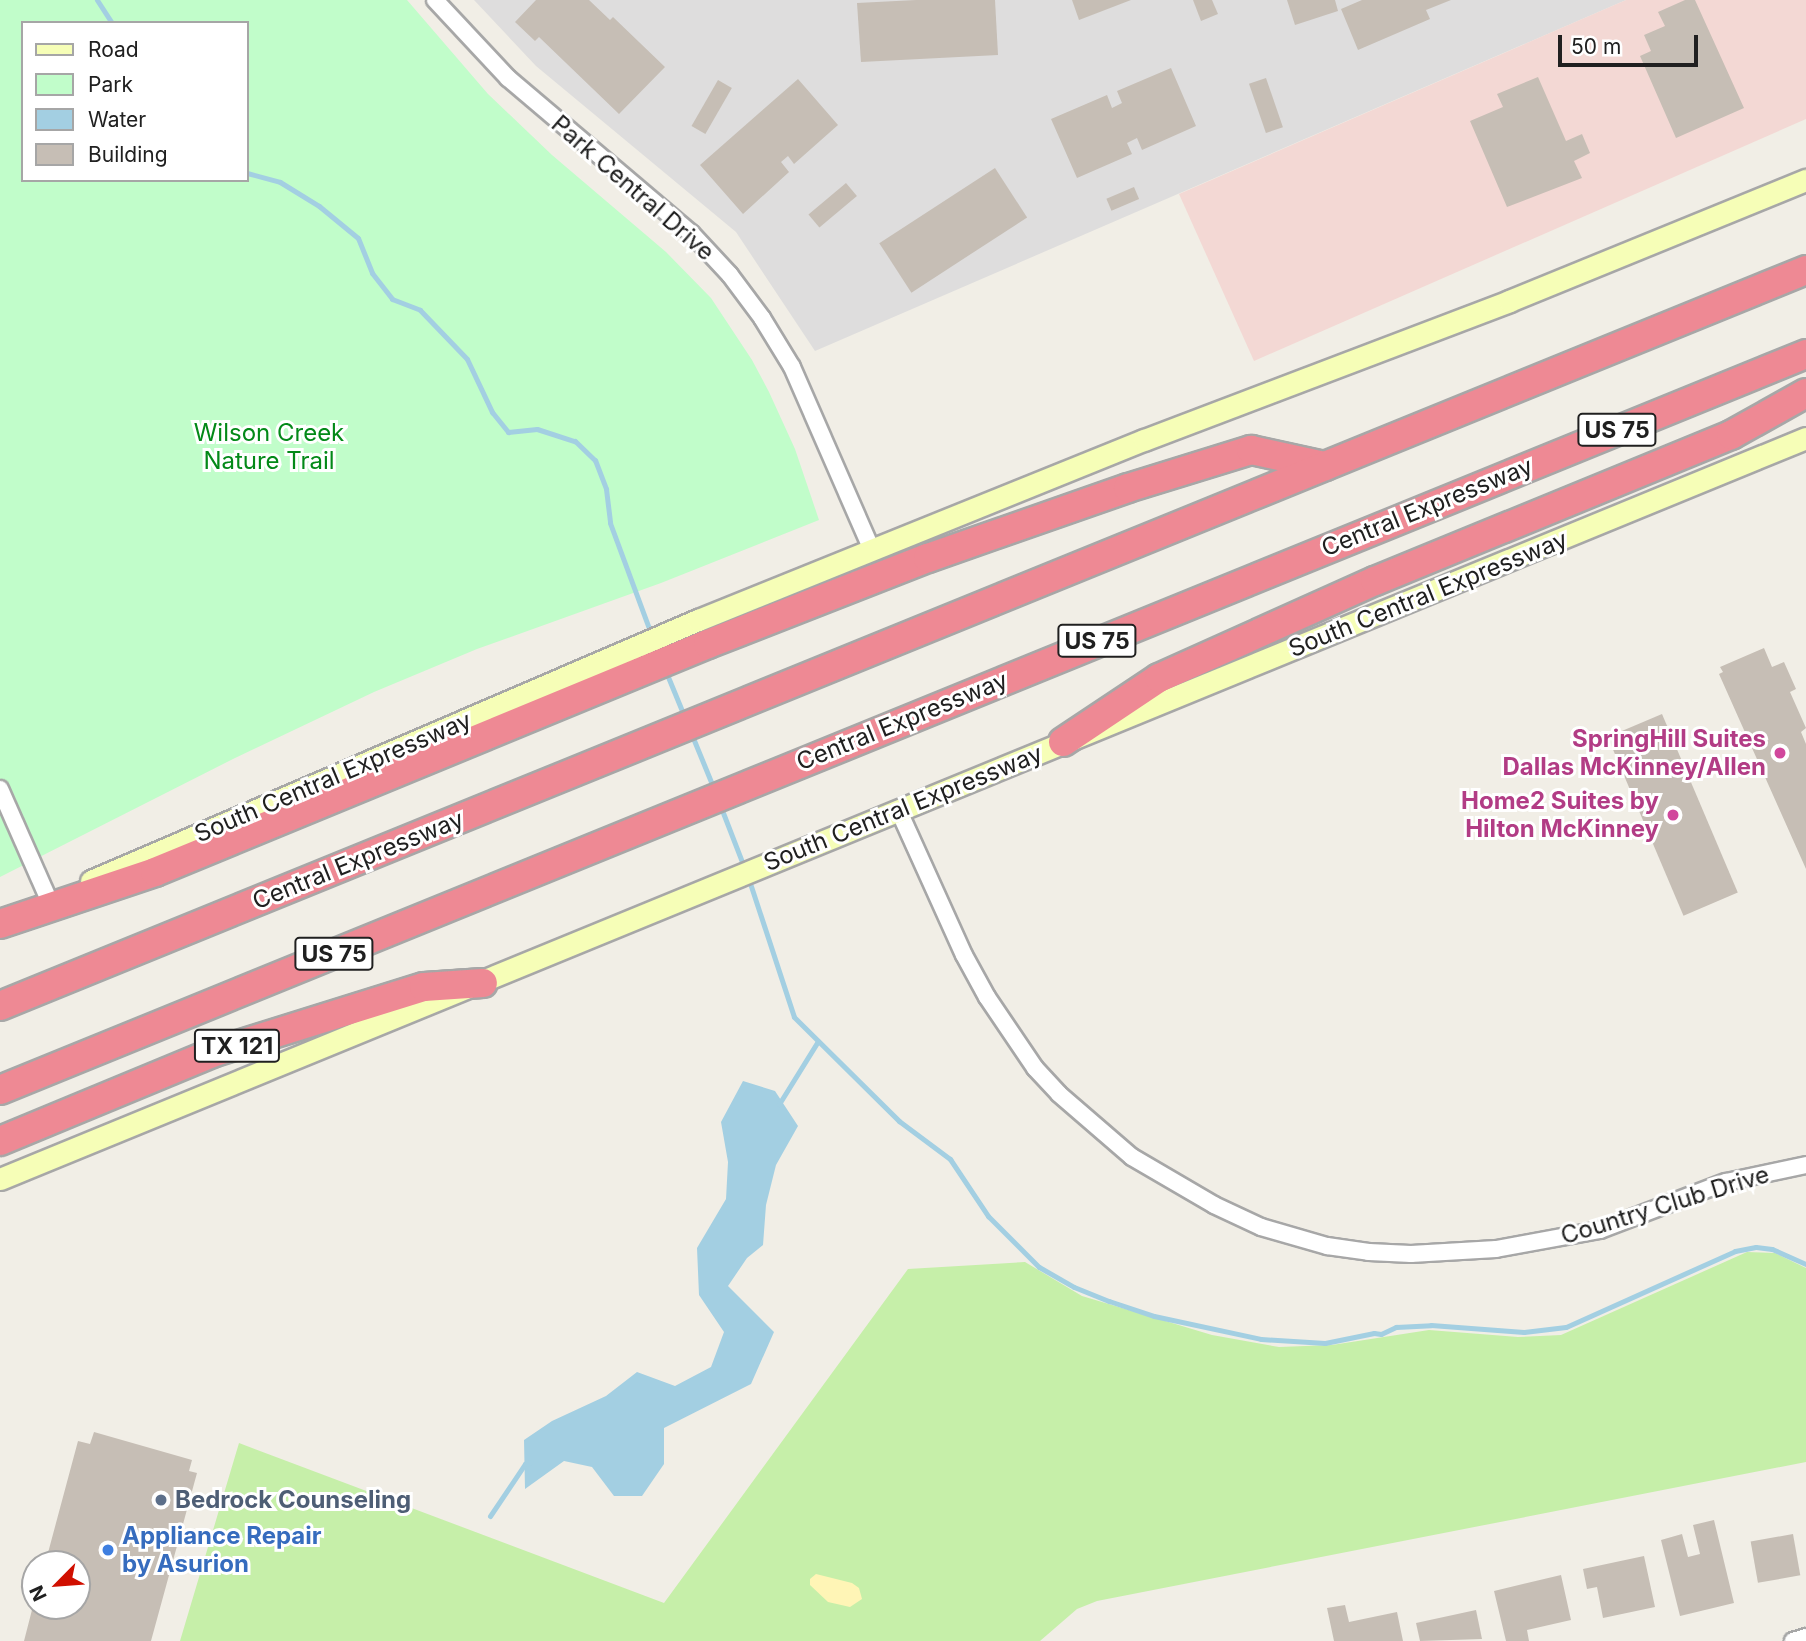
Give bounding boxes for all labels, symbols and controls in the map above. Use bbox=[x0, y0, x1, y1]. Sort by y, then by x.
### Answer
legend bbox=[21, 21, 248, 182]
scale bar bbox=[1561, 21, 1701, 65]
text: 50 m bbox=[1571, 34, 1621, 59]
text: Road bbox=[88, 37, 139, 62]
text: Park bbox=[88, 72, 133, 97]
text: Water bbox=[88, 107, 146, 132]
street label: Park Central Drive bbox=[546, 109, 720, 267]
text: Building bbox=[88, 142, 168, 167]
road number: US 75 bbox=[1577, 410, 1657, 450]
park label: Wilson Creek Nature Trail bbox=[194, 419, 344, 475]
street label: Central Expressway bbox=[1317, 451, 1537, 563]
street label: South Central Expressway bbox=[1285, 525, 1571, 663]
road number: US 75 bbox=[1057, 622, 1137, 660]
street label: Central Expressway bbox=[792, 665, 1012, 777]
street label: South Central Expressway bbox=[190, 706, 476, 848]
place label: SpringHill Suites Dallas McKinney/Allen bbox=[1503, 725, 1766, 781]
street label: South Central Expressway bbox=[760, 739, 1046, 877]
marker: SpringHill Suites Dallas McKinney/Allen bbox=[1772, 745, 1788, 761]
place label: Home2 Suites by Hilton McKinney bbox=[1461, 787, 1659, 843]
street label: Central Expressway bbox=[248, 804, 468, 916]
marker: Home2 Suites by Hilton McKinney bbox=[1665, 807, 1681, 823]
road number: US 75 bbox=[294, 934, 374, 973]
road number: TX 121 bbox=[193, 1026, 281, 1065]
street label: Country Club Drive bbox=[1557, 1160, 1773, 1250]
place label: Bedrock Counseling bbox=[175, 1486, 411, 1514]
marker: Bedrock Counseling bbox=[153, 1492, 169, 1508]
place label: Appliance Repair by Asurion bbox=[122, 1522, 322, 1578]
marker: Appliance Repair by Asurion bbox=[100, 1542, 116, 1558]
north arrow bbox=[21, 1550, 91, 1620]
text: N bbox=[25, 1582, 52, 1605]

